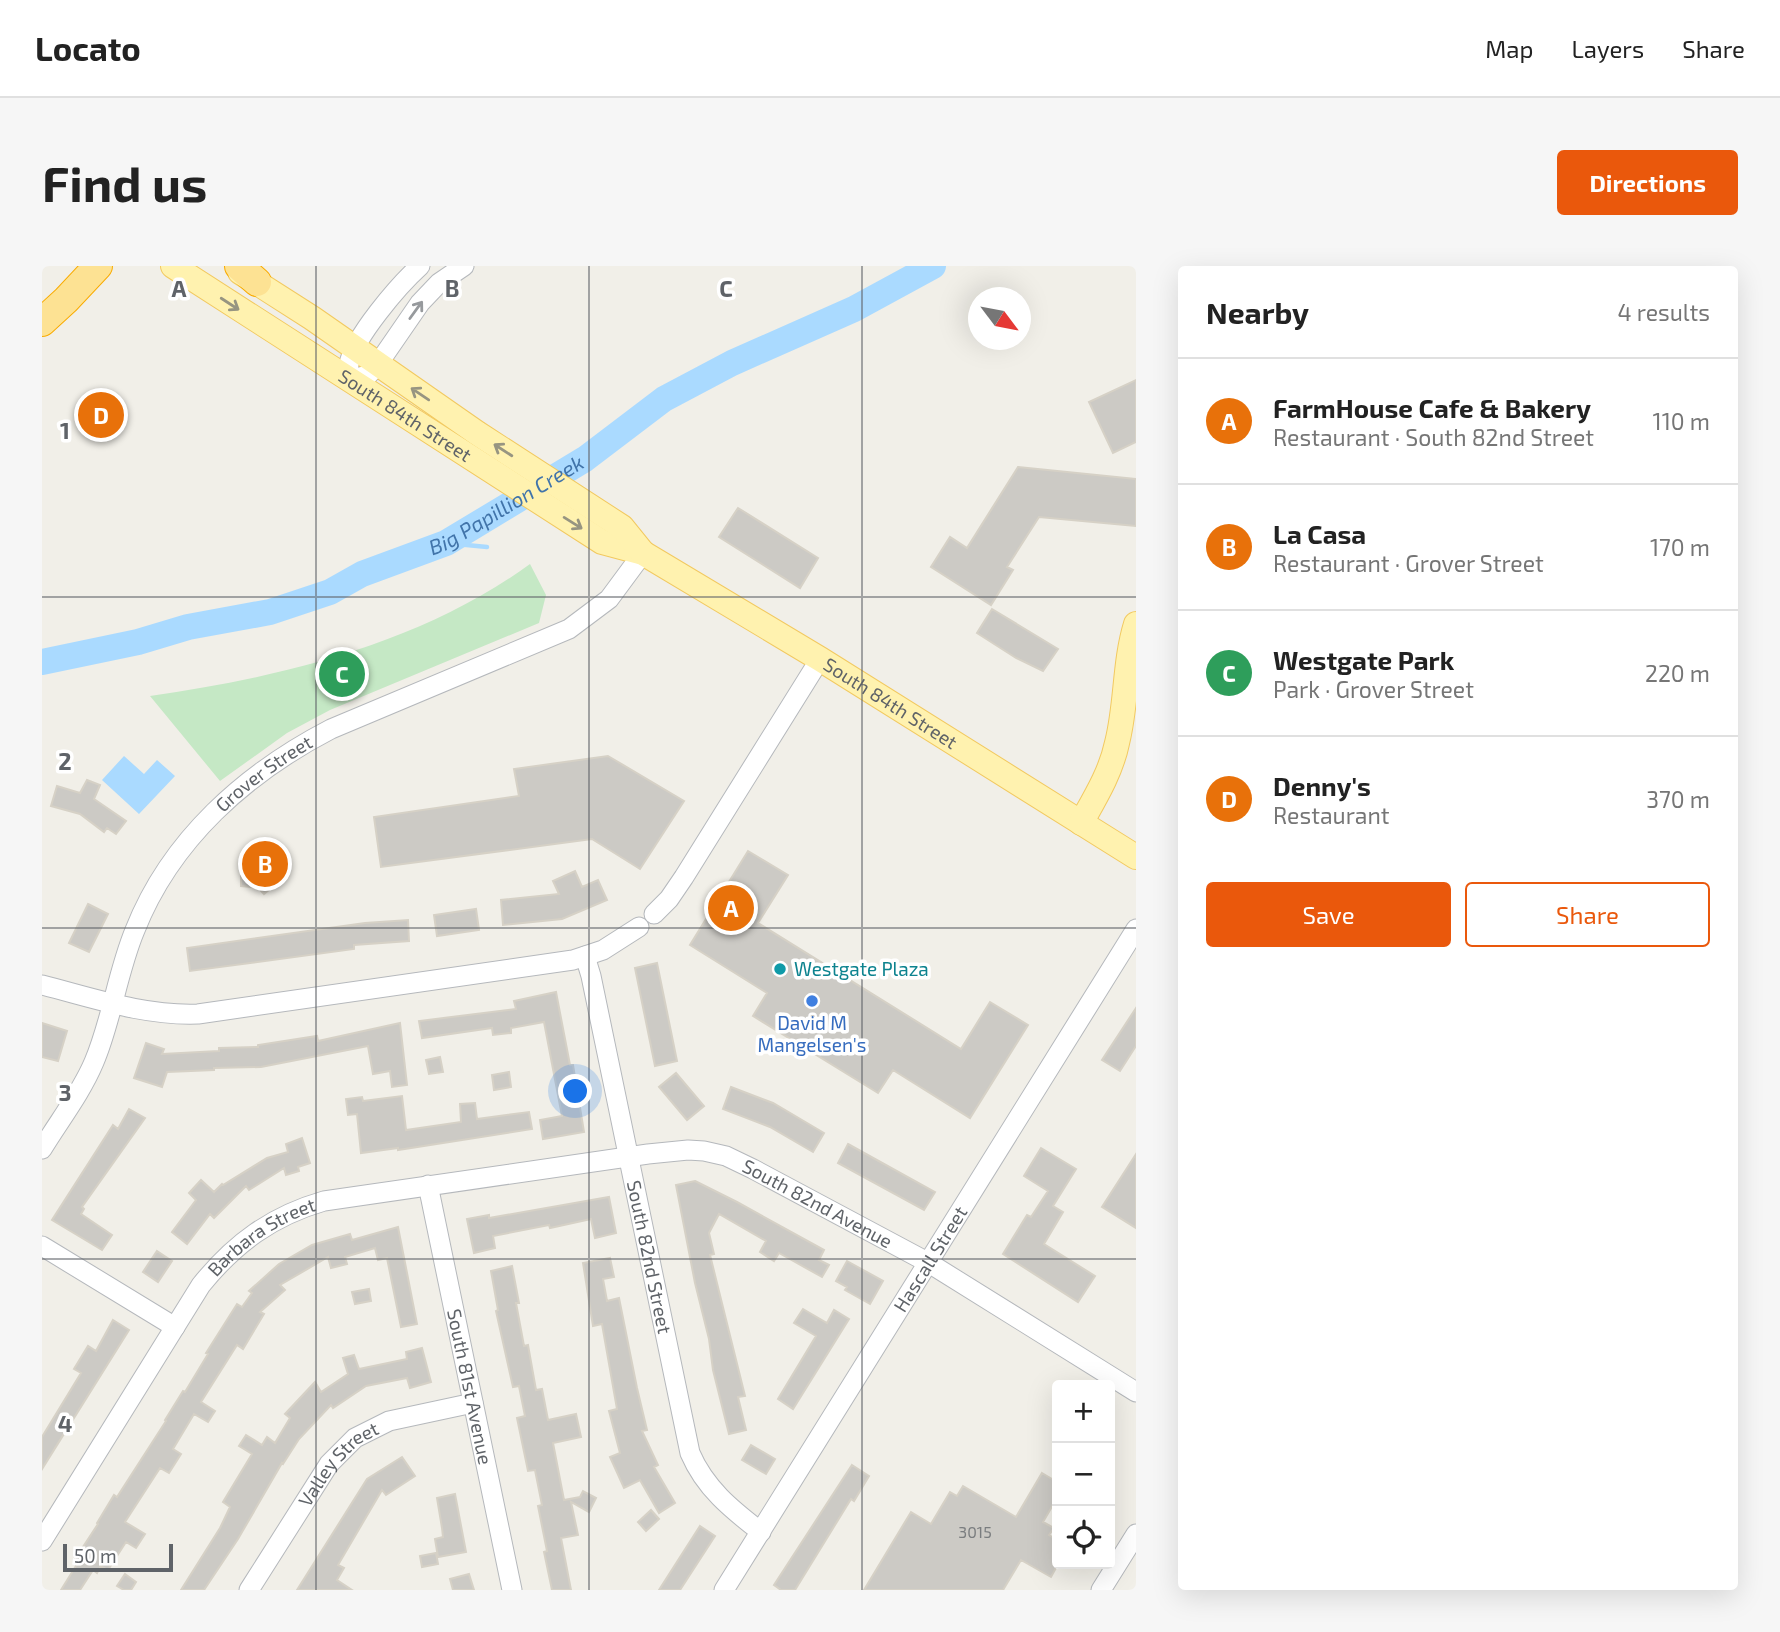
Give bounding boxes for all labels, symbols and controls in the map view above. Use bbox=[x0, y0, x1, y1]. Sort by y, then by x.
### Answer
text: Locato bbox=[35, 28, 141, 68]
text: Map bbox=[1485, 34, 1533, 63]
text: Layers bbox=[1571, 34, 1644, 63]
text: Share bbox=[1682, 34, 1745, 63]
button: Directions bbox=[1557, 150, 1738, 215]
text: Find us bbox=[42, 153, 207, 212]
text: A bbox=[171, 274, 187, 302]
text: B bbox=[445, 274, 459, 302]
text: C bbox=[719, 274, 733, 302]
north arrow bbox=[968, 287, 1031, 350]
text: Nearby bbox=[1206, 294, 1309, 330]
one-way arrow bbox=[220, 297, 240, 311]
text: 4 results bbox=[1618, 298, 1710, 326]
one-way arrow bbox=[408, 301, 423, 320]
street label: South 84th Street bbox=[335, 364, 476, 466]
one-way arrow bbox=[411, 387, 430, 402]
pin: D bbox=[78, 389, 124, 441]
text: FarmHouse Cafe & Bakery bbox=[1273, 392, 1591, 423]
text: A bbox=[1221, 407, 1237, 435]
text: 110 m bbox=[1653, 407, 1710, 435]
text: 1 bbox=[60, 416, 70, 444]
text: Restaurant · South 82nd Street bbox=[1273, 423, 1594, 451]
one-way arrow bbox=[494, 443, 514, 457]
water label: Big Papillion Creek bbox=[425, 449, 588, 559]
one-way arrow bbox=[562, 517, 582, 531]
text: La Casa bbox=[1273, 518, 1366, 549]
text: B bbox=[1222, 533, 1236, 561]
text: 170 m bbox=[1650, 533, 1710, 561]
text: Restaurant · Grover Street bbox=[1273, 549, 1544, 577]
text: Westgate Park bbox=[1273, 644, 1454, 675]
pin: C bbox=[319, 648, 365, 700]
street label: South 84th Street bbox=[820, 652, 962, 753]
text: C bbox=[1222, 659, 1236, 687]
text: 220 m bbox=[1645, 659, 1710, 687]
text: Park · Grover Street bbox=[1273, 675, 1474, 703]
street label: Grover Street bbox=[210, 730, 316, 816]
text: 2 bbox=[58, 747, 72, 775]
text: Denny's bbox=[1273, 770, 1371, 801]
text: D bbox=[1221, 785, 1237, 813]
text: 370 m bbox=[1646, 785, 1710, 813]
text: Restaurant bbox=[1273, 801, 1390, 829]
pin: B bbox=[242, 838, 288, 890]
pin: A bbox=[708, 882, 754, 934]
button: Save bbox=[1206, 882, 1451, 947]
button: Share bbox=[1465, 882, 1710, 947]
place label: Westgate Plaza bbox=[794, 957, 929, 980]
marker: Westgate Plaza bbox=[772, 961, 788, 977]
marker: David M Mangelsen's bbox=[804, 993, 820, 1009]
place label: David M Mangelsen's bbox=[758, 1011, 866, 1056]
your location bbox=[558, 1074, 592, 1108]
text: 3 bbox=[58, 1078, 72, 1106]
street label: South 82nd Avenue bbox=[739, 1154, 896, 1252]
street label: South 82nd Street bbox=[623, 1178, 677, 1336]
street label: Barbara Street bbox=[202, 1193, 318, 1281]
street label: Hascall Street bbox=[888, 1202, 971, 1316]
street label: South 81st Avenue bbox=[443, 1307, 498, 1466]
map controls bbox=[1052, 1380, 1115, 1569]
button: + bbox=[1052, 1380, 1115, 1443]
text: 4 bbox=[58, 1409, 72, 1437]
street label: Valley Street bbox=[293, 1416, 382, 1510]
button: − bbox=[1052, 1443, 1115, 1506]
button: locate bbox=[1052, 1506, 1115, 1569]
house number: 3015 bbox=[958, 1522, 992, 1541]
scale bar bbox=[63, 1541, 173, 1573]
text: 50 m bbox=[74, 1544, 117, 1567]

